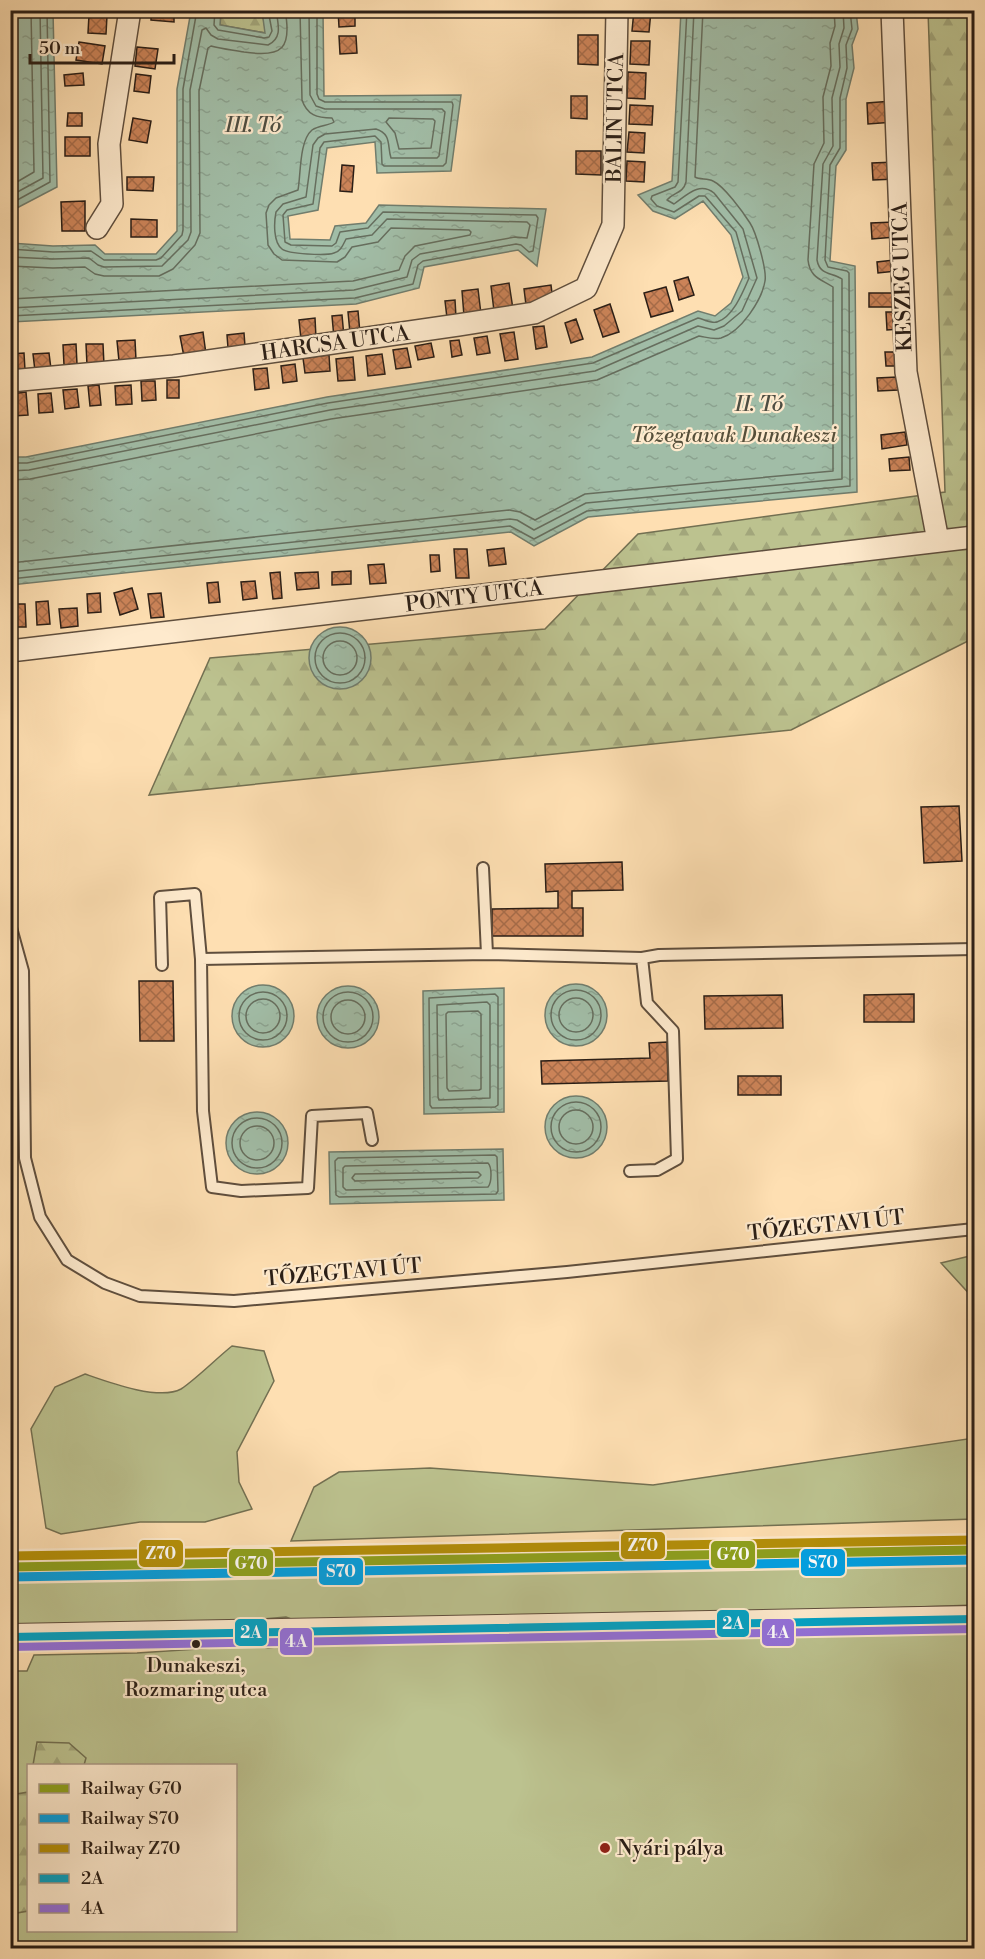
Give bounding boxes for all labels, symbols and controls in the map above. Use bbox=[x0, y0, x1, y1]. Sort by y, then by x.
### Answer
scale bar bbox=[30, 27, 174, 65]
text: 50 m bbox=[39, 37, 81, 60]
street label: BALIN UTCA bbox=[602, 52, 630, 184]
water label: III. Tó bbox=[224, 112, 283, 139]
street label: KESZEG UTCA bbox=[887, 201, 919, 352]
street label: HARCSA UTCA bbox=[259, 321, 412, 367]
water label: II. Tó bbox=[734, 391, 785, 418]
park label: Tőzegtavak Dunakeszi bbox=[631, 423, 837, 449]
street label: PONTY UTCA bbox=[404, 576, 545, 618]
street label: TŐZEGTAVI ÚT bbox=[746, 1202, 906, 1247]
street label: TŐZEGTAVI ÚT bbox=[263, 1250, 423, 1293]
line badge: Z70 bbox=[620, 1531, 666, 1560]
text: Z70 bbox=[628, 1536, 658, 1556]
line badge: Z70 bbox=[138, 1539, 184, 1568]
line badge: G70 bbox=[710, 1540, 756, 1569]
text: Z70 bbox=[146, 1544, 176, 1564]
text: G70 bbox=[716, 1545, 750, 1565]
line badge: G70 bbox=[228, 1548, 274, 1577]
line badge: S70 bbox=[800, 1548, 846, 1577]
text: S70 bbox=[808, 1553, 838, 1573]
text: G70 bbox=[234, 1554, 268, 1574]
line badge: S70 bbox=[318, 1557, 364, 1586]
text: S70 bbox=[326, 1562, 356, 1582]
line badge: 2A bbox=[716, 1609, 750, 1638]
text: 2A bbox=[722, 1614, 744, 1634]
line badge: 2A bbox=[234, 1618, 268, 1647]
line badge: 4A bbox=[761, 1618, 795, 1647]
text: 2A bbox=[240, 1623, 262, 1643]
text: 4A bbox=[767, 1623, 790, 1643]
line badge: 4A bbox=[279, 1627, 313, 1656]
text: 4A bbox=[285, 1632, 308, 1652]
marker: Dunakeszi, Rozmaring utca bbox=[190, 1638, 202, 1650]
place label: Dunakeszi, Rozmaring utca bbox=[125, 1654, 268, 1703]
legend bbox=[27, 1764, 237, 1932]
text: Railway G70 bbox=[81, 1777, 182, 1800]
text: Railway S70 bbox=[81, 1807, 179, 1830]
place label: Nyári pálya bbox=[617, 1836, 724, 1862]
text: Railway Z70 bbox=[81, 1837, 181, 1860]
marker: Nyári pálya bbox=[598, 1841, 612, 1855]
text: 2A bbox=[81, 1867, 104, 1890]
text: 4A bbox=[81, 1897, 105, 1920]

